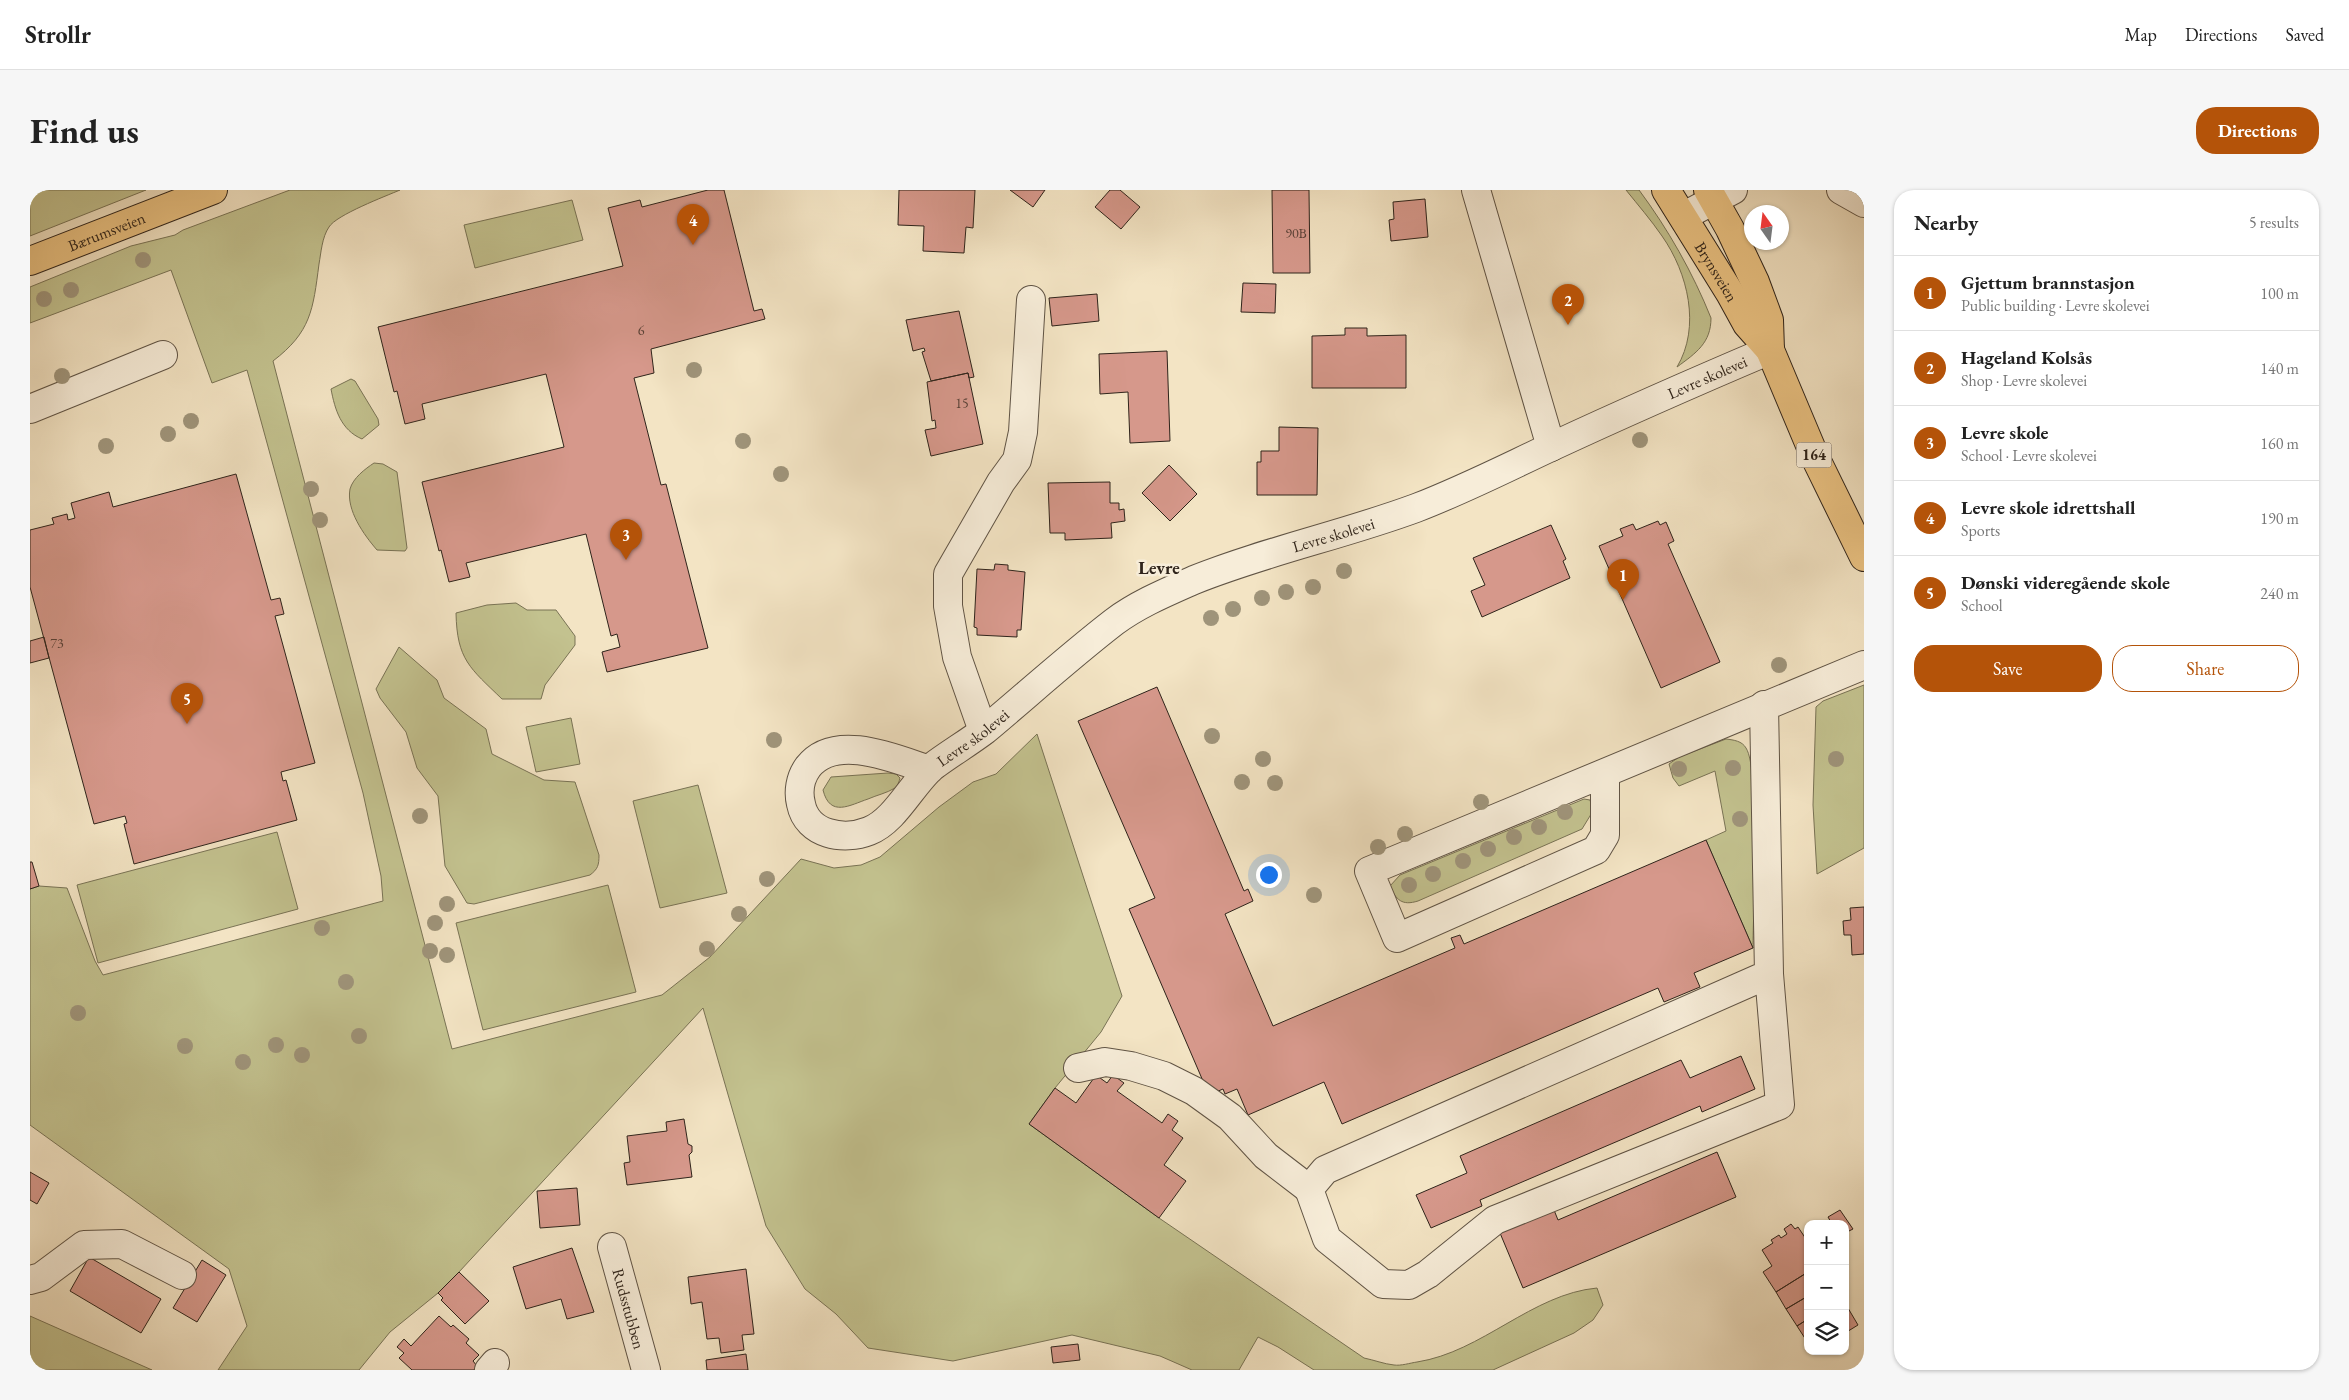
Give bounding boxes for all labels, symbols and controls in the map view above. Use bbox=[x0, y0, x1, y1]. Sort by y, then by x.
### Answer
text: Strollr bbox=[25, 19, 91, 50]
text: Map bbox=[2125, 23, 2157, 46]
text: Directions bbox=[2185, 23, 2257, 46]
text: Saved bbox=[2285, 23, 2324, 46]
button: Directions bbox=[2196, 107, 2319, 154]
text: Find us bbox=[30, 108, 139, 153]
pin: 4 bbox=[677, 204, 709, 245]
north arrow bbox=[1744, 205, 1789, 250]
street label: Bærumsveien bbox=[65, 207, 149, 256]
text: Nearby bbox=[1914, 209, 1978, 236]
text: 5 results bbox=[2249, 212, 2299, 233]
house number: 90B bbox=[1285, 224, 1307, 242]
street label: Brynsveien bbox=[1690, 238, 1743, 306]
text: Gjettum brannstasjon bbox=[1961, 270, 2135, 295]
text: 1 bbox=[1926, 283, 1934, 304]
text: 100 m bbox=[2260, 283, 2299, 304]
pin: 2 bbox=[1552, 284, 1584, 325]
text: Public building · Levre skolevei bbox=[1961, 295, 2150, 316]
house number: 6 bbox=[638, 321, 645, 339]
text: Hageland Kolsås bbox=[1961, 345, 2092, 370]
street label: Levre skolevei bbox=[1664, 351, 1750, 404]
text: 2 bbox=[1926, 358, 1934, 379]
text: 140 m bbox=[2260, 358, 2299, 379]
text: Shop · Levre skolevei bbox=[1961, 370, 2087, 391]
house number: 15 bbox=[955, 394, 969, 412]
text: Levre skole bbox=[1961, 420, 2049, 445]
text: 3 bbox=[1926, 433, 1934, 454]
text: 160 m bbox=[2260, 433, 2299, 454]
road number: 164 bbox=[1796, 442, 1832, 468]
text: School · Levre skolevei bbox=[1961, 445, 2097, 466]
text: Levre skole idrettshall bbox=[1961, 495, 2136, 520]
text: 4 bbox=[1926, 508, 1934, 529]
text: 190 m bbox=[2260, 508, 2299, 529]
street label: Levre skolevei bbox=[1290, 513, 1377, 557]
pin: 3 bbox=[610, 519, 642, 560]
text: Sports bbox=[1961, 520, 2000, 541]
district label: Levre bbox=[1138, 556, 1180, 579]
pin: 1 bbox=[1607, 559, 1639, 600]
text: Dønski videregående skole bbox=[1961, 570, 2170, 595]
text: 5 bbox=[1926, 583, 1934, 604]
text: 240 m bbox=[2260, 583, 2299, 604]
text: School bbox=[1961, 595, 2003, 616]
house number: 73 bbox=[50, 634, 64, 652]
button: Save bbox=[1914, 645, 2102, 692]
button: Share bbox=[2112, 645, 2299, 692]
pin: 5 bbox=[171, 683, 203, 724]
street label: Levre skolevei bbox=[932, 704, 1013, 771]
your location bbox=[1256, 862, 1282, 888]
map controls bbox=[1804, 1220, 1849, 1355]
button: + bbox=[1804, 1220, 1849, 1265]
button: − bbox=[1804, 1265, 1849, 1310]
street label: Rudsstubben bbox=[607, 1266, 650, 1352]
button: layers bbox=[1804, 1310, 1849, 1355]

